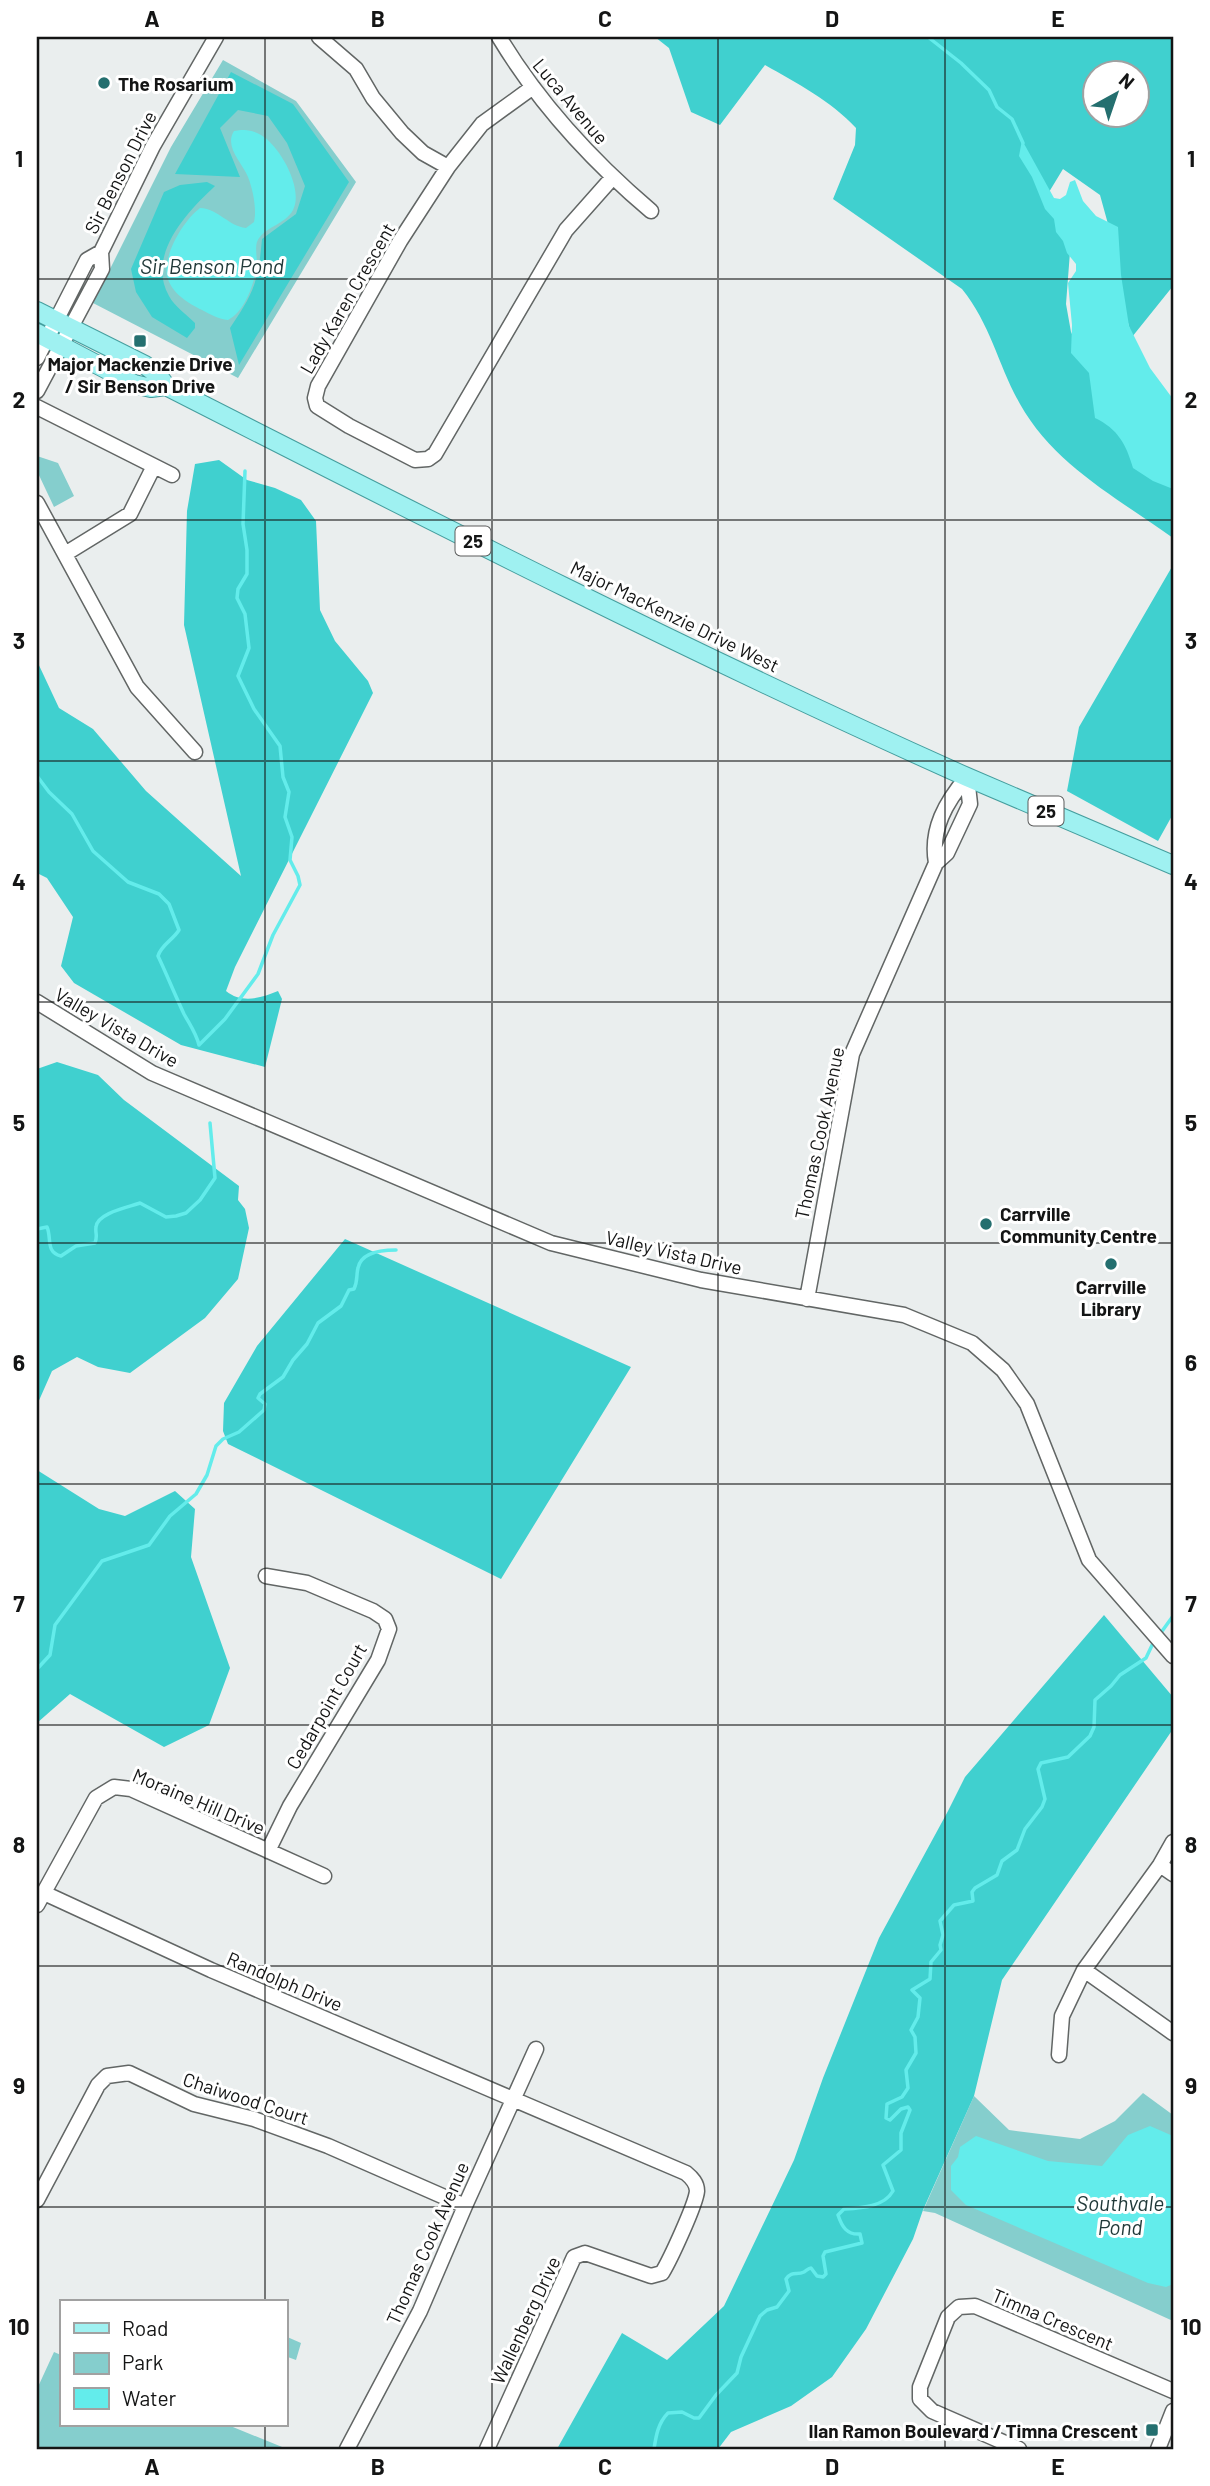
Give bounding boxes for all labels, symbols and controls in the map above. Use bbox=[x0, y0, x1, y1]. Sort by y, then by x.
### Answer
text: A bbox=[144, 4, 160, 32]
text: B bbox=[371, 4, 385, 32]
text: C bbox=[598, 4, 612, 32]
text: D bbox=[825, 4, 839, 32]
text: E bbox=[1051, 4, 1065, 32]
street label: Luca Avenue bbox=[529, 53, 613, 149]
north arrow bbox=[1080, 60, 1150, 130]
text: N bbox=[1115, 68, 1139, 93]
place label: The Rosarium bbox=[118, 72, 234, 95]
marker: The Rosarium bbox=[96, 75, 112, 91]
street label: Sir Benson Drive bbox=[79, 107, 161, 237]
text: 1 bbox=[15, 144, 23, 172]
text: 1 bbox=[1187, 144, 1195, 172]
street label: Lady Karen Crescent bbox=[294, 219, 400, 377]
water label: Sir Benson Pond bbox=[140, 253, 284, 278]
marker: Major Mackenzie Drive / Sir Benson Drive bbox=[132, 333, 148, 349]
place label: Major Mackenzie Drive / Sir Benson Drive bbox=[47, 352, 233, 397]
text: 2 bbox=[13, 385, 25, 413]
text: 2 bbox=[1185, 385, 1197, 413]
road number: 25 bbox=[456, 526, 490, 556]
street label: Major MacKenzie Drive West bbox=[567, 555, 783, 677]
text: 3 bbox=[13, 626, 25, 654]
text: 3 bbox=[1185, 626, 1197, 654]
road number: 25 bbox=[1028, 796, 1064, 826]
text: 4 bbox=[12, 867, 26, 895]
text: 4 bbox=[1184, 867, 1198, 895]
street label: Valley Vista Drive bbox=[51, 982, 183, 1072]
street label: Thomas Cook Avenue bbox=[790, 1045, 848, 1221]
text: 5 bbox=[13, 1108, 25, 1136]
text: 5 bbox=[1185, 1108, 1197, 1136]
place label: Carrville Community Centre bbox=[1000, 1202, 1157, 1247]
marker: Carrville Community Centre bbox=[978, 1216, 994, 1232]
street label: Valley Vista Drive bbox=[604, 1225, 744, 1279]
marker: Carrville Library bbox=[1103, 1256, 1119, 1272]
place label: Carrville Library bbox=[1076, 1275, 1146, 1320]
text: 6 bbox=[13, 1348, 25, 1376]
text: 6 bbox=[1185, 1348, 1197, 1376]
text: 7 bbox=[13, 1589, 25, 1617]
text: 7 bbox=[1185, 1589, 1197, 1617]
street label: Cedarpoint Court bbox=[281, 1639, 371, 1773]
street label: Moraine Hill Drive bbox=[129, 1763, 269, 1839]
text: 8 bbox=[13, 1830, 25, 1858]
text: 8 bbox=[1185, 1830, 1197, 1858]
street label: Randolph Drive bbox=[224, 1946, 346, 2016]
street label: Chaiwood Court bbox=[180, 2067, 312, 2129]
text: 9 bbox=[13, 2071, 25, 2099]
text: 9 bbox=[1185, 2071, 1197, 2099]
street label: Thomas Cook Avenue bbox=[381, 2158, 473, 2328]
water label: Southvale Pond bbox=[1076, 2190, 1164, 2239]
street label: Wallenberg Drive bbox=[485, 2253, 565, 2387]
street label: Timna Crescent bbox=[989, 2283, 1117, 2355]
legend bbox=[60, 2300, 287, 2426]
text: 10 bbox=[8, 2312, 30, 2340]
text: 10 bbox=[1180, 2312, 1202, 2340]
text: Road bbox=[122, 2315, 168, 2340]
text: Park bbox=[122, 2349, 163, 2374]
text: Water bbox=[122, 2385, 177, 2410]
place label: Ilan Ramon Boulevard / Timna Crescent bbox=[809, 2419, 1138, 2442]
marker: Ilan Ramon Boulevard / Timna Crescent bbox=[1144, 2422, 1160, 2438]
text: A bbox=[144, 2452, 160, 2480]
text: B bbox=[371, 2452, 385, 2480]
text: C bbox=[598, 2452, 612, 2480]
text: D bbox=[825, 2452, 839, 2480]
text: E bbox=[1051, 2452, 1065, 2480]

